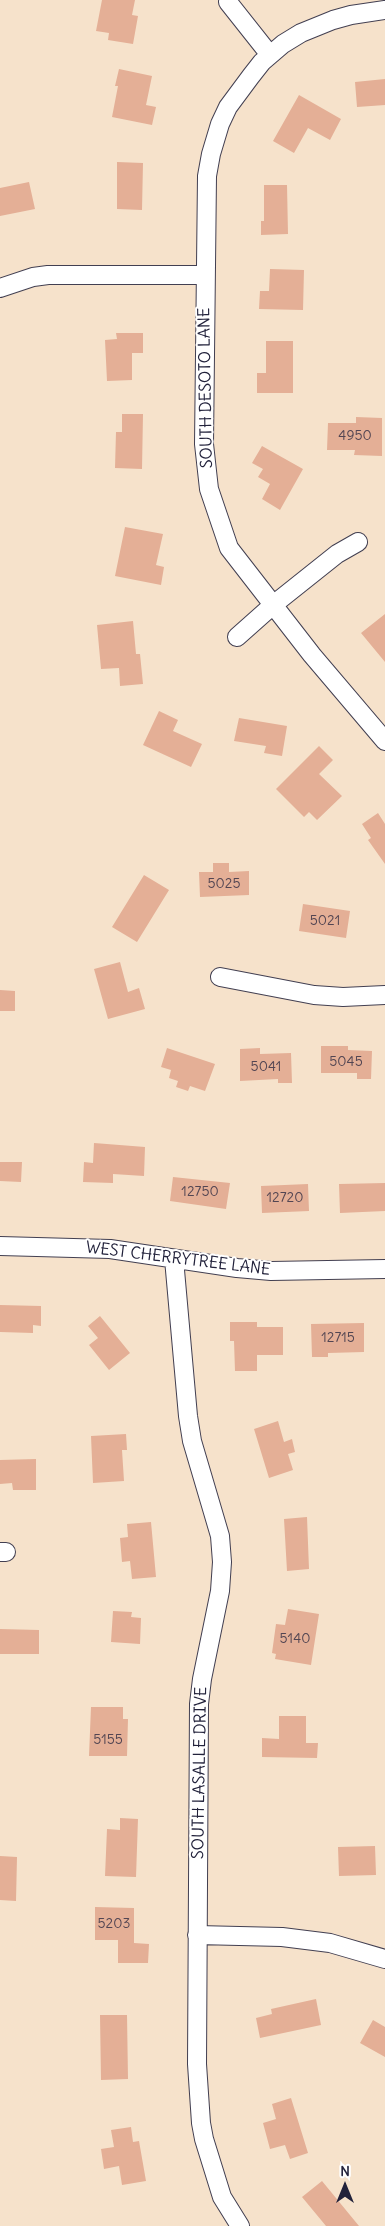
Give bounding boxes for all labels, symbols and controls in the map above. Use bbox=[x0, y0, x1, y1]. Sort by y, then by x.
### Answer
street label: SOUTH DESOTO LANE bbox=[195, 307, 217, 469]
house number: 4950 bbox=[338, 428, 372, 444]
house number: 5025 bbox=[208, 876, 240, 892]
house number: 5021 bbox=[310, 913, 340, 929]
house number: 5045 bbox=[329, 1054, 363, 1070]
house number: 5041 bbox=[251, 1059, 281, 1075]
house number: 12750 bbox=[181, 1184, 219, 1200]
house number: 12720 bbox=[267, 1190, 303, 1206]
street label: WEST CHERRYTREE LANE bbox=[85, 1238, 271, 1280]
house number: 12715 bbox=[321, 1330, 355, 1346]
house number: 5140 bbox=[280, 1631, 310, 1647]
street label: SOUTH LASALLE DRIVE bbox=[189, 1687, 211, 1859]
house number: 5155 bbox=[93, 1732, 123, 1748]
house number: 5203 bbox=[98, 1916, 130, 1932]
north arrow bbox=[320, 2161, 370, 2211]
text: N bbox=[340, 2162, 350, 2180]

